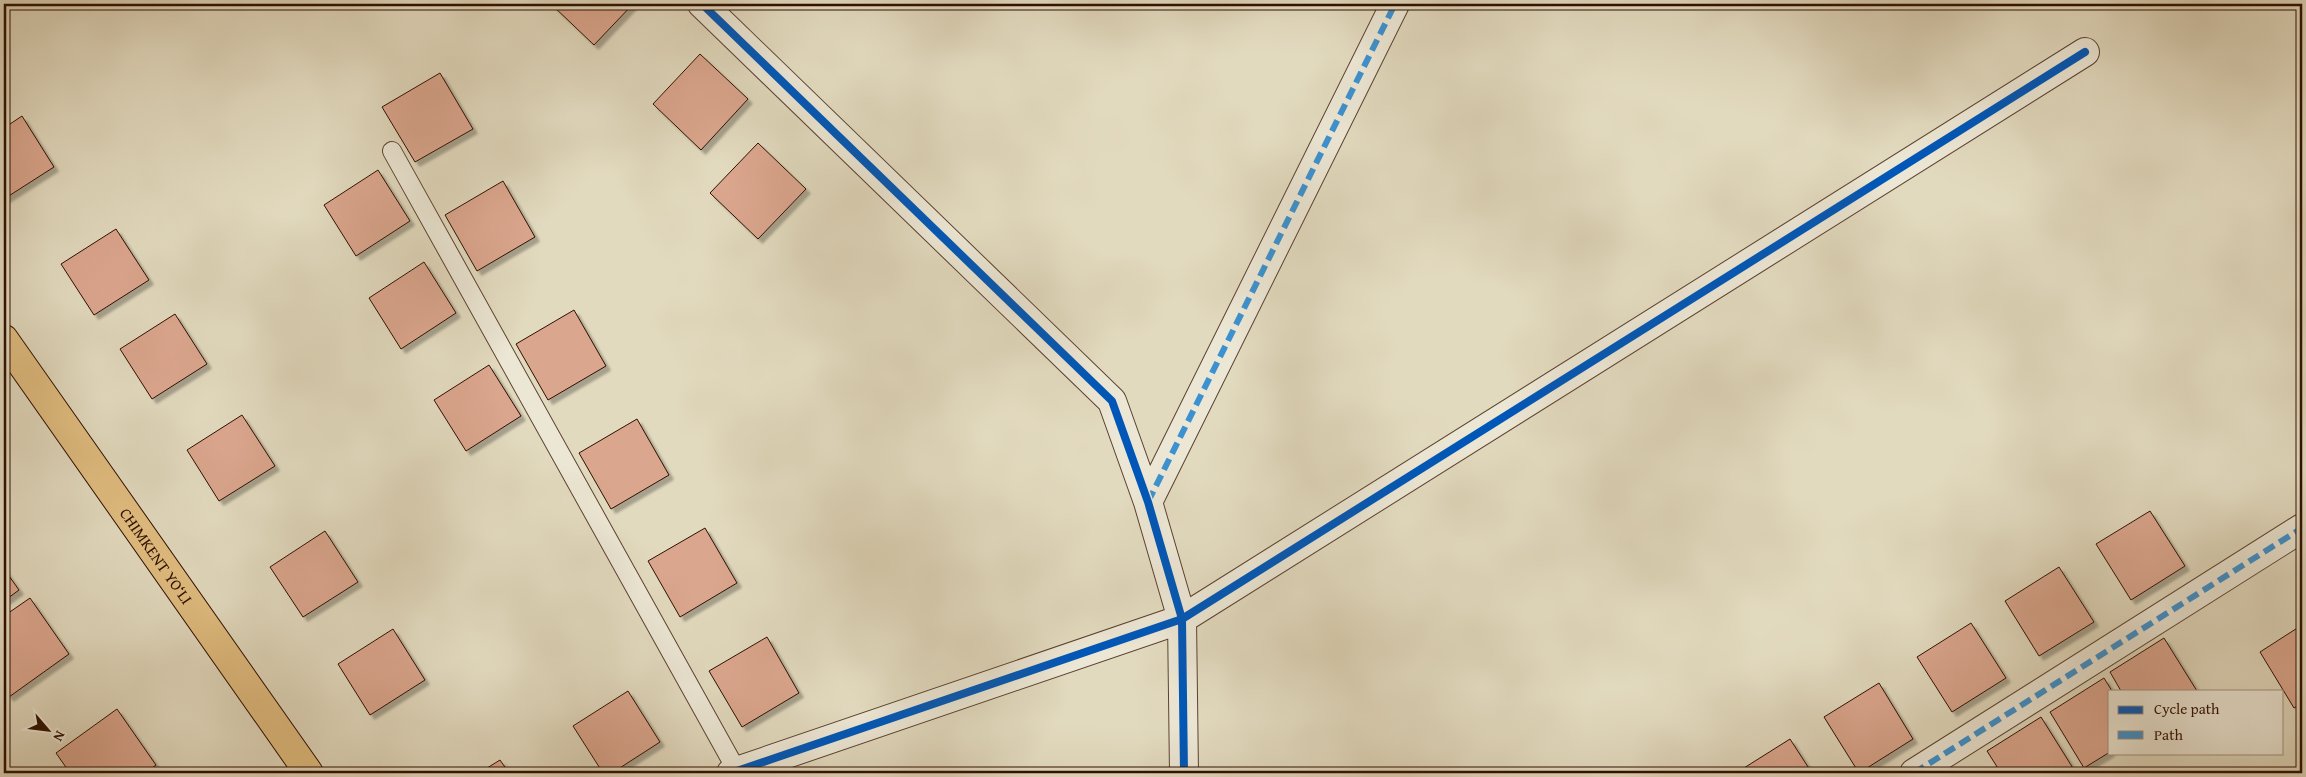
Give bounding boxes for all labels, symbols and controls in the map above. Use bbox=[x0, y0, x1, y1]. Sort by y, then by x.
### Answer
street label: CHIMKENT YO‘LI bbox=[114, 503, 199, 609]
legend bbox=[2108, 690, 2284, 754]
text: Cycle path bbox=[2154, 698, 2220, 719]
north arrow bbox=[22, 704, 72, 754]
text: Path bbox=[2154, 724, 2183, 745]
text: N bbox=[48, 727, 71, 745]

